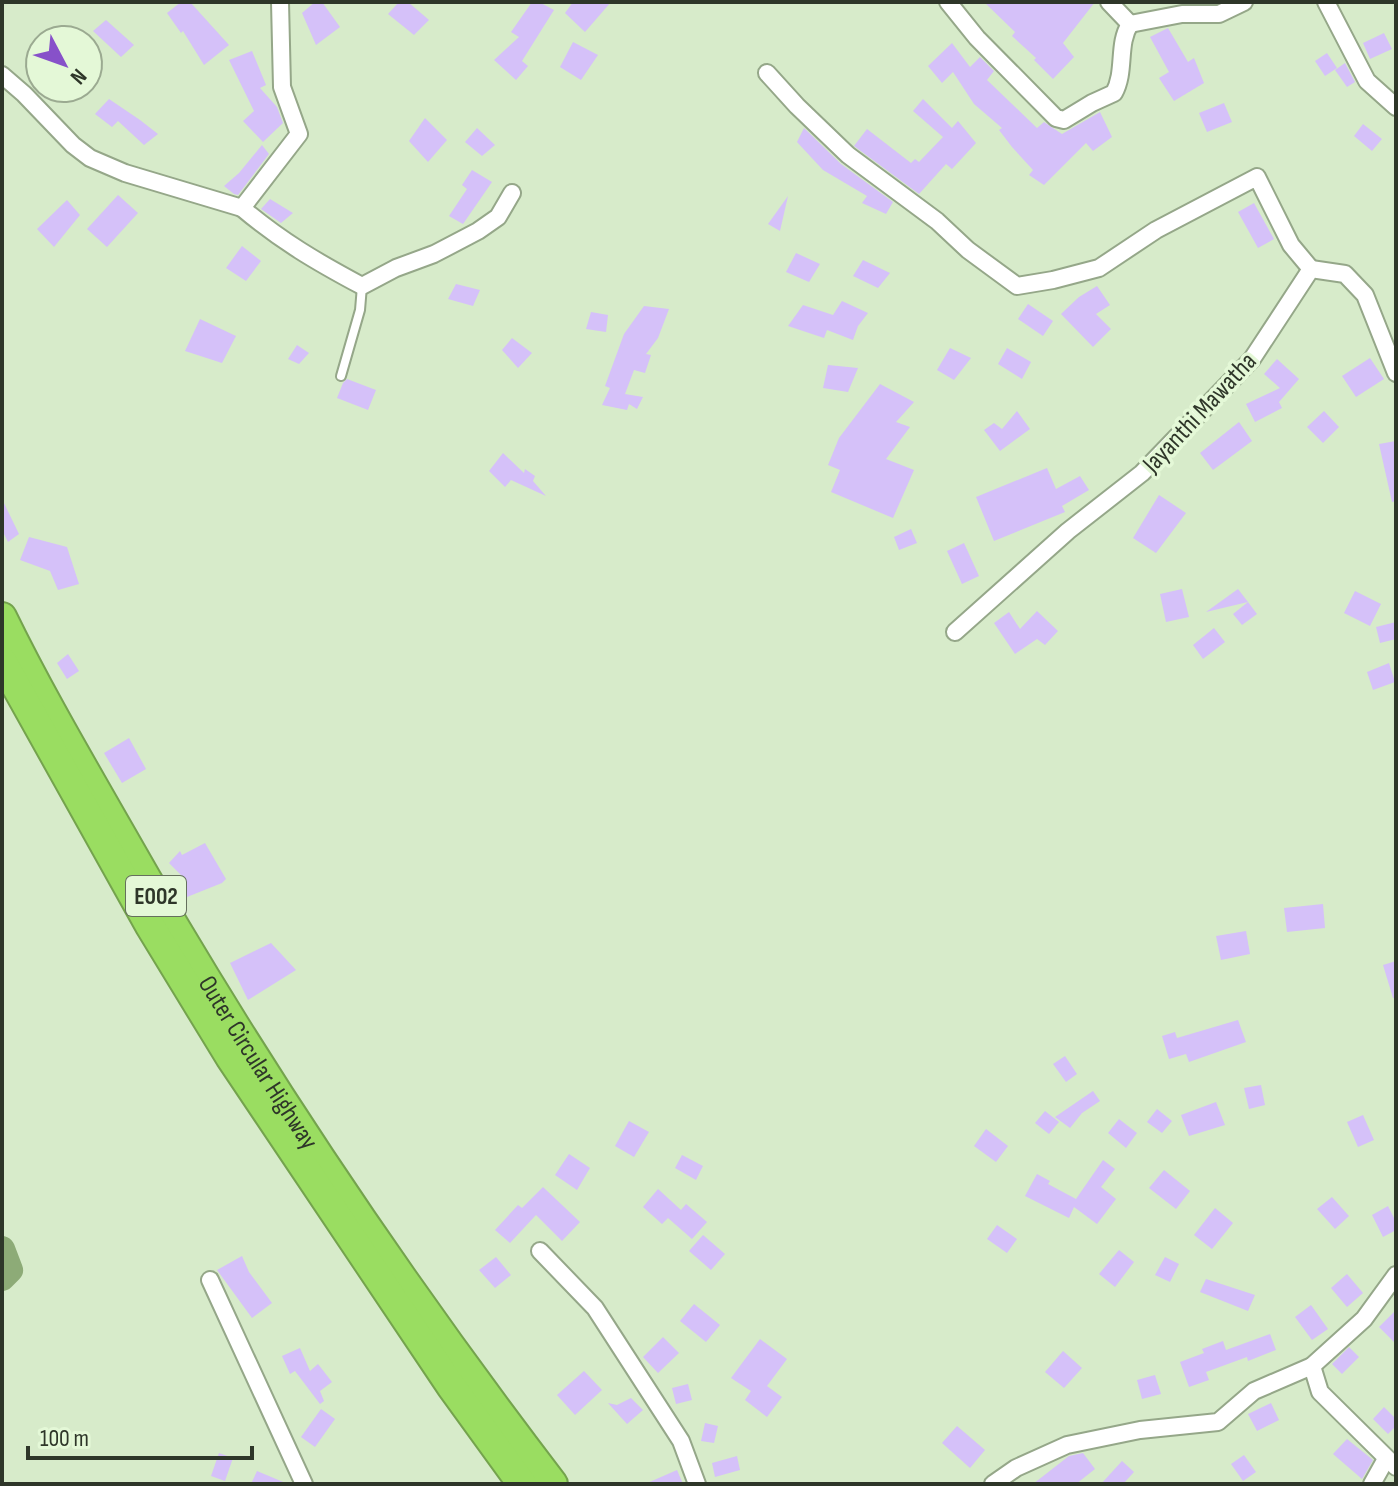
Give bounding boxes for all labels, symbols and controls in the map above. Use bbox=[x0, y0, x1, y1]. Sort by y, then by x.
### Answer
north arrow bbox=[24, 24, 104, 104]
text: N bbox=[64, 63, 92, 89]
street label: Jayanthi Mawatha bbox=[1136, 347, 1264, 480]
road number: E002 bbox=[126, 876, 186, 916]
street label: Outer Circular Highway bbox=[191, 970, 324, 1155]
scale bar bbox=[28, 1410, 252, 1460]
text: 100 m bbox=[40, 1424, 89, 1453]

